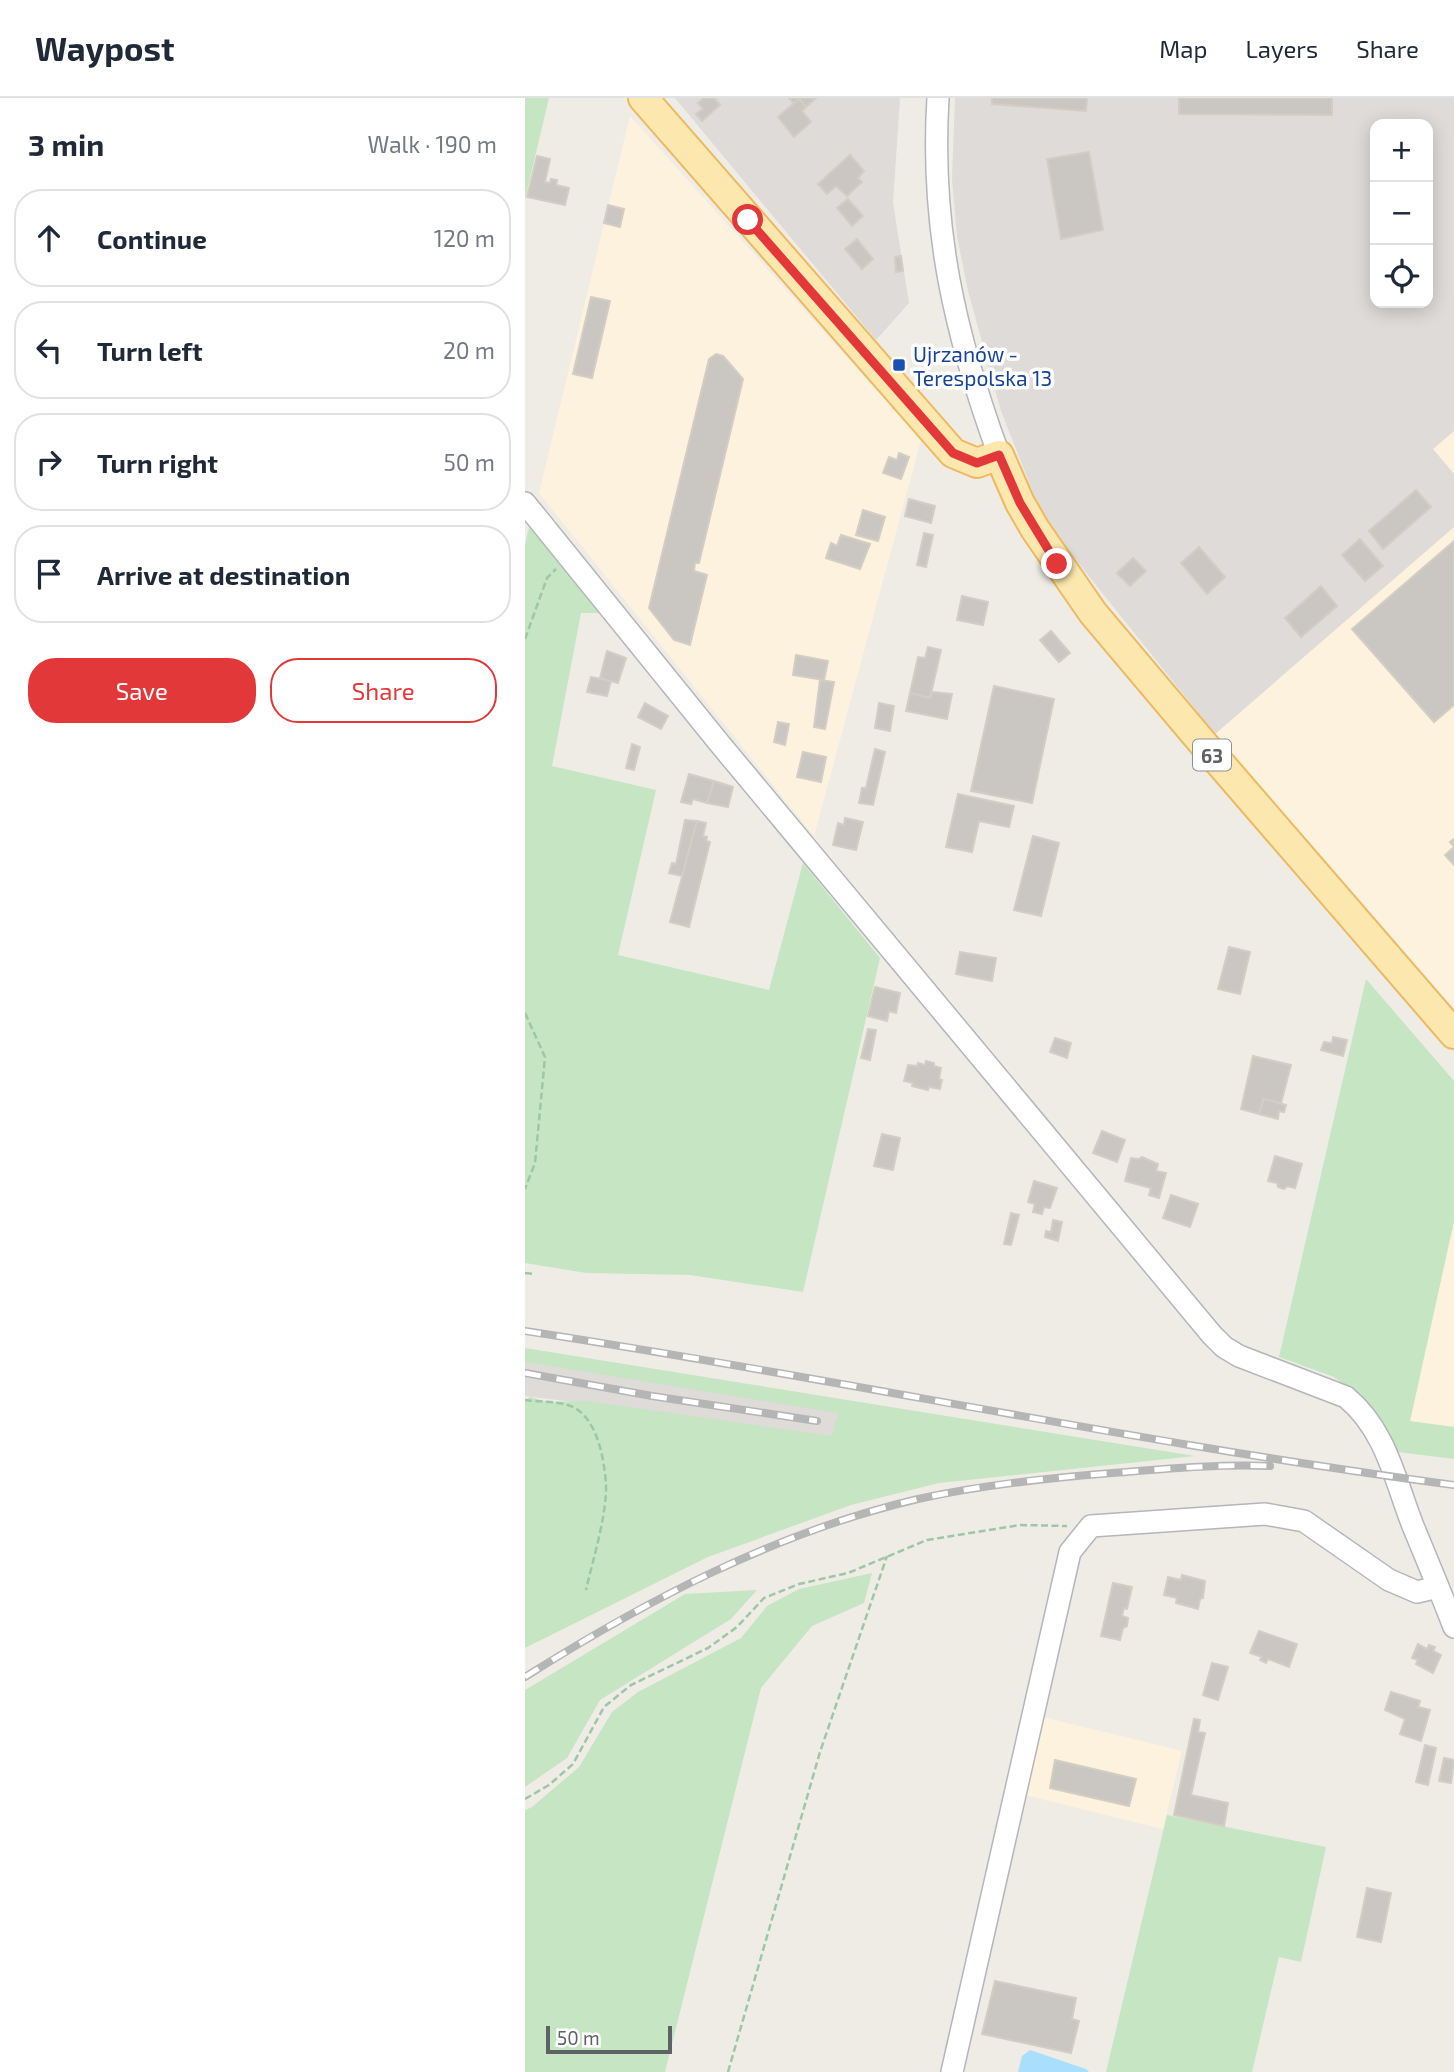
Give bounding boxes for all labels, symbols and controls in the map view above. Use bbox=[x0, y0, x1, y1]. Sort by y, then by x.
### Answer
text: Waypost bbox=[35, 28, 174, 68]
text: Map bbox=[1159, 34, 1207, 63]
text: Layers bbox=[1245, 34, 1318, 63]
text: Share bbox=[1356, 34, 1419, 63]
map controls bbox=[1370, 119, 1433, 308]
button: + bbox=[1370, 119, 1433, 182]
text: 3 min bbox=[28, 126, 104, 162]
text: Walk · 190 m bbox=[367, 130, 497, 158]
button: − bbox=[1370, 182, 1433, 245]
route start bbox=[732, 204, 763, 235]
icon: ahead bbox=[30, 219, 68, 257]
text: Continue bbox=[97, 223, 207, 254]
text: 120 m bbox=[434, 224, 495, 252]
button: locate bbox=[1370, 245, 1433, 308]
icon: left bbox=[30, 331, 68, 369]
text: Turn left bbox=[97, 335, 203, 366]
text: 20 m bbox=[443, 336, 495, 364]
place label: Ujrzanów - Terespolska 13 bbox=[913, 341, 1052, 390]
marker: Ujrzanów - Terespolska 13 bbox=[891, 357, 907, 373]
icon: right bbox=[30, 443, 68, 481]
text: Turn right bbox=[97, 447, 218, 478]
text: 50 m bbox=[444, 448, 495, 476]
route end bbox=[1041, 548, 1072, 579]
icon: arrive bbox=[30, 555, 68, 593]
text: Arrive at destination bbox=[97, 559, 350, 590]
button: Save bbox=[28, 658, 256, 723]
button: Share bbox=[270, 658, 497, 723]
road number: 63 bbox=[1193, 740, 1231, 770]
scale bar bbox=[546, 2023, 672, 2055]
text: 50 m bbox=[557, 2026, 600, 2049]

